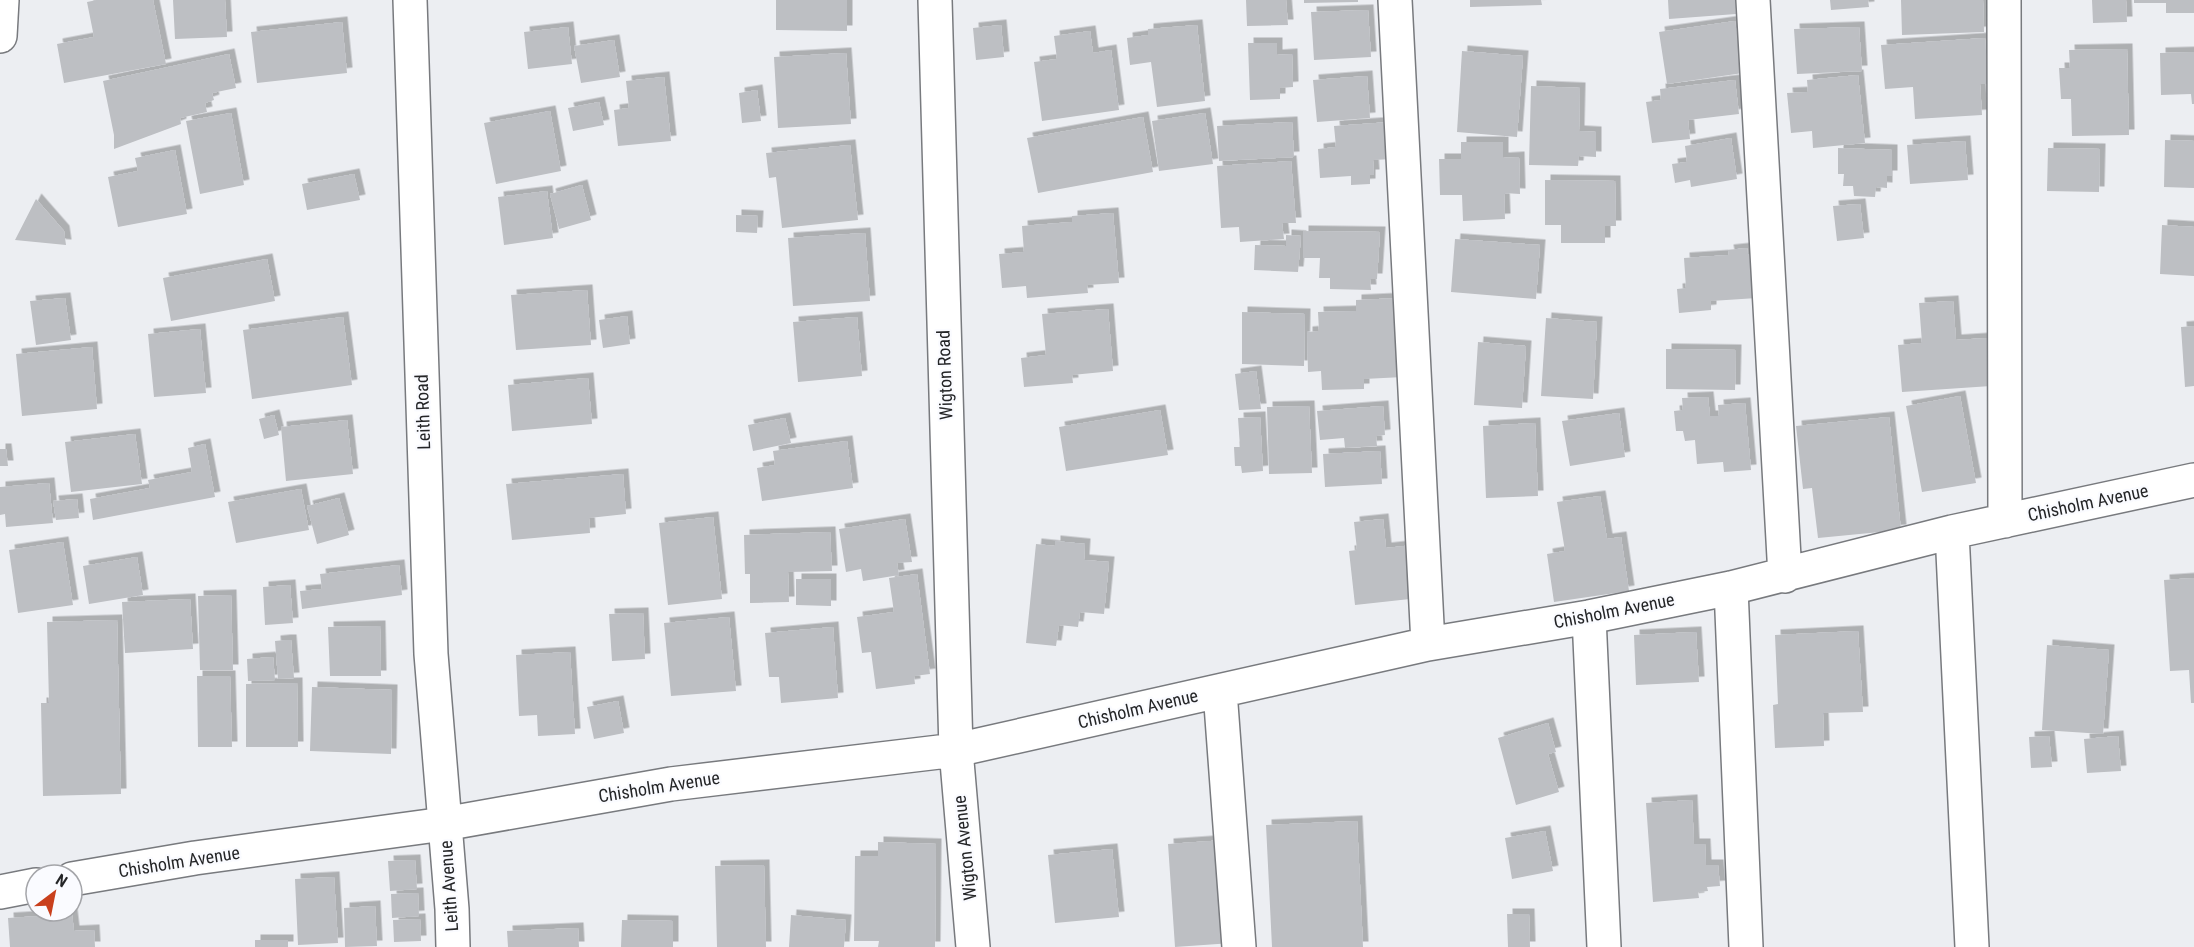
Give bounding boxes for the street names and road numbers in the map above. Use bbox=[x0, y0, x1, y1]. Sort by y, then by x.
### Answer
street label: Wigton Road bbox=[932, 330, 957, 420]
street label: Leith Road bbox=[411, 374, 434, 450]
street label: Chisholm Avenue bbox=[2026, 479, 2150, 526]
street label: Chisholm Avenue bbox=[1552, 589, 1676, 633]
street label: Chisholm Avenue bbox=[1076, 684, 1200, 733]
street label: Chisholm Avenue bbox=[597, 767, 721, 806]
street label: Wigton Avenue bbox=[949, 794, 980, 902]
street label: Leith Avenue bbox=[435, 840, 462, 932]
street label: Chisholm Avenue bbox=[117, 842, 241, 881]

